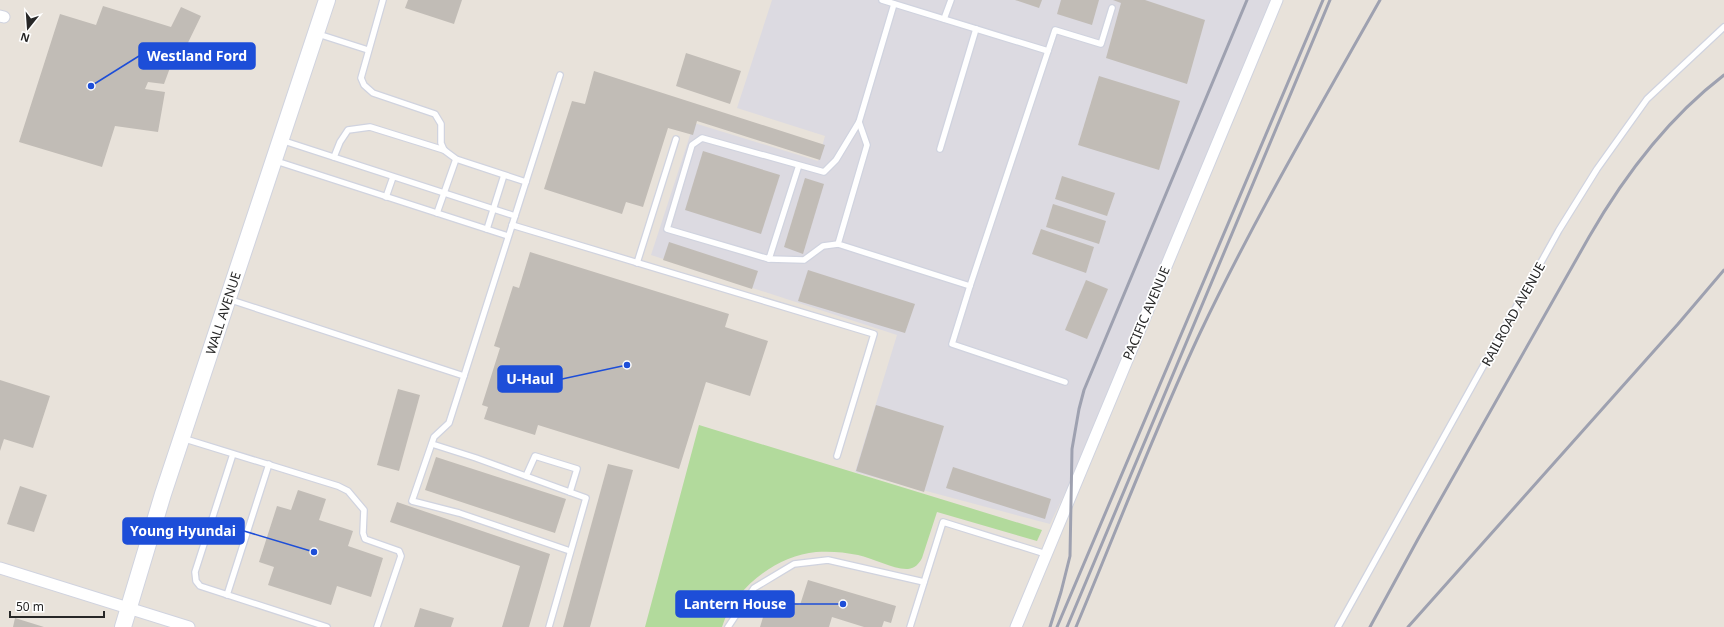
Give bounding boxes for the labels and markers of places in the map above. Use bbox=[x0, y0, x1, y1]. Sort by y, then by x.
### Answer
callout: Westland Ford bbox=[139, 43, 255, 69]
callout: U-Haul bbox=[498, 366, 562, 392]
callout: Young Hyundai bbox=[123, 518, 244, 544]
callout: Lantern House bbox=[676, 591, 794, 617]

